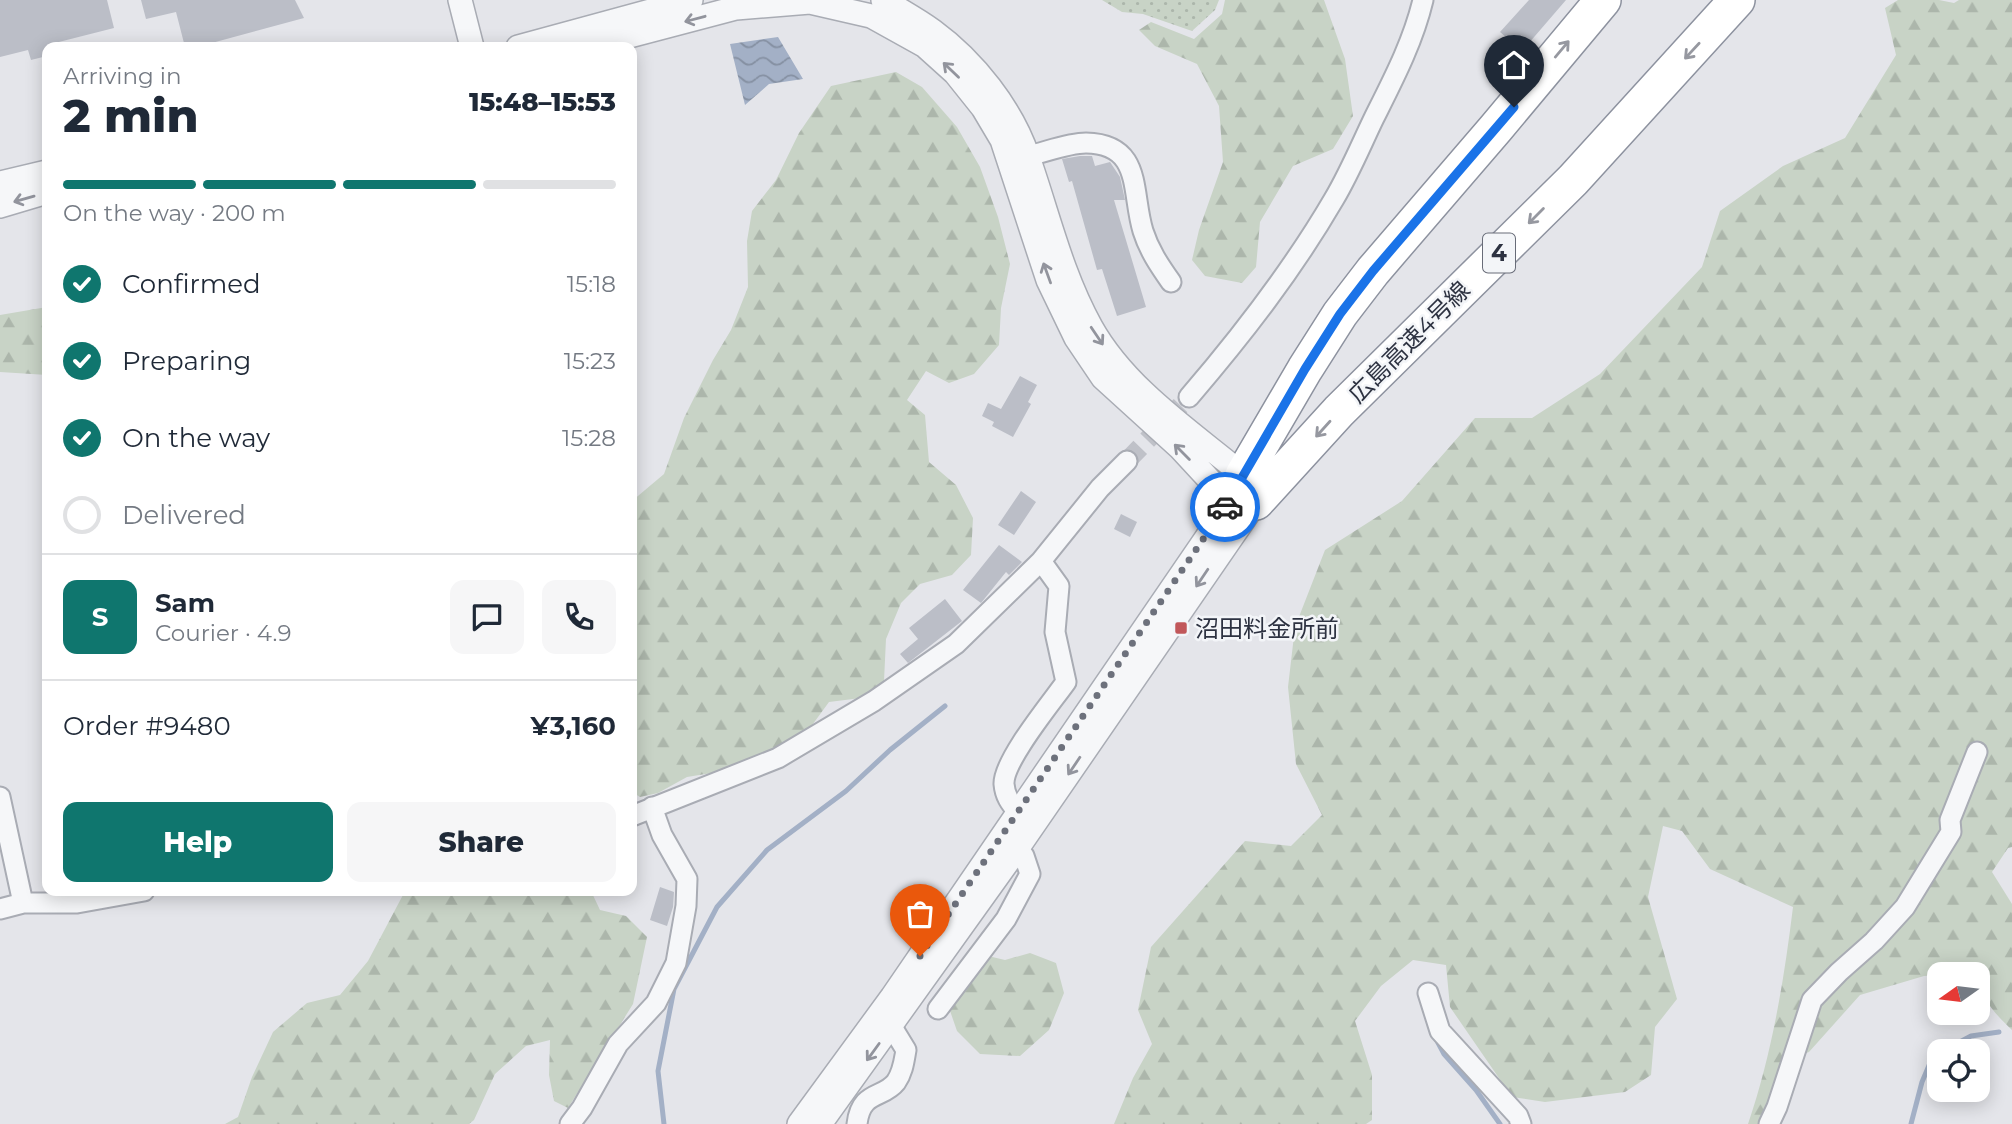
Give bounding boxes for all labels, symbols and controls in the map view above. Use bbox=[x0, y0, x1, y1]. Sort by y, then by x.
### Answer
one-way arrow bbox=[684, 13, 707, 26]
pin bbox=[1484, 35, 1544, 107]
one-way arrow bbox=[1554, 40, 1570, 58]
one-way arrow bbox=[1683, 42, 1700, 59]
icon: home bbox=[1495, 46, 1533, 84]
text: Arriving in bbox=[63, 62, 182, 90]
one-way arrow bbox=[943, 62, 960, 79]
text: 15:48–15:53 bbox=[469, 86, 616, 118]
text: 2 min bbox=[63, 87, 198, 144]
one-way arrow bbox=[13, 193, 35, 206]
text: On the way · 200 m bbox=[63, 199, 286, 227]
one-way arrow bbox=[1527, 208, 1544, 225]
road number: 4 bbox=[1483, 234, 1515, 272]
one-way arrow bbox=[1040, 263, 1052, 285]
icon: check bbox=[63, 265, 101, 303]
text: Confirmed bbox=[122, 268, 261, 300]
text: 15:18 bbox=[567, 270, 616, 298]
street label: 広島高速4号線 bbox=[1342, 275, 1476, 409]
one-way arrow bbox=[1090, 326, 1104, 345]
icon: check bbox=[63, 342, 101, 380]
text: Preparing bbox=[122, 345, 251, 377]
text: 15:23 bbox=[564, 347, 616, 375]
icon: check bbox=[63, 419, 101, 457]
one-way arrow bbox=[1314, 420, 1331, 437]
text: On the way bbox=[122, 422, 270, 454]
text: 15:28 bbox=[562, 424, 616, 452]
one-way arrow bbox=[1174, 443, 1191, 460]
courier bbox=[1190, 472, 1260, 542]
icon: car bbox=[1206, 488, 1244, 526]
text: Delivered bbox=[122, 499, 246, 531]
one-way arrow bbox=[1195, 568, 1209, 587]
button: chat bbox=[450, 580, 524, 654]
button: phone bbox=[542, 580, 616, 654]
text: Sam bbox=[155, 587, 215, 619]
text: S bbox=[92, 601, 108, 633]
place label: 沼田料金所前 bbox=[1195, 614, 1339, 643]
text: Courier · 4.9 bbox=[155, 619, 291, 647]
marker: 沼田料金所前 bbox=[1173, 620, 1189, 636]
text: Order #9480 bbox=[63, 710, 231, 742]
text: ¥3,160 bbox=[530, 710, 616, 742]
one-way arrow bbox=[1067, 756, 1081, 775]
button: Help bbox=[63, 802, 333, 882]
button: Share bbox=[347, 802, 616, 882]
pin bbox=[890, 884, 950, 956]
icon: bag bbox=[901, 895, 939, 933]
north arrow bbox=[1927, 962, 1990, 1026]
map controls bbox=[1927, 962, 1990, 1102]
button: locate bbox=[1927, 1039, 1990, 1102]
one-way arrow bbox=[866, 1043, 881, 1062]

